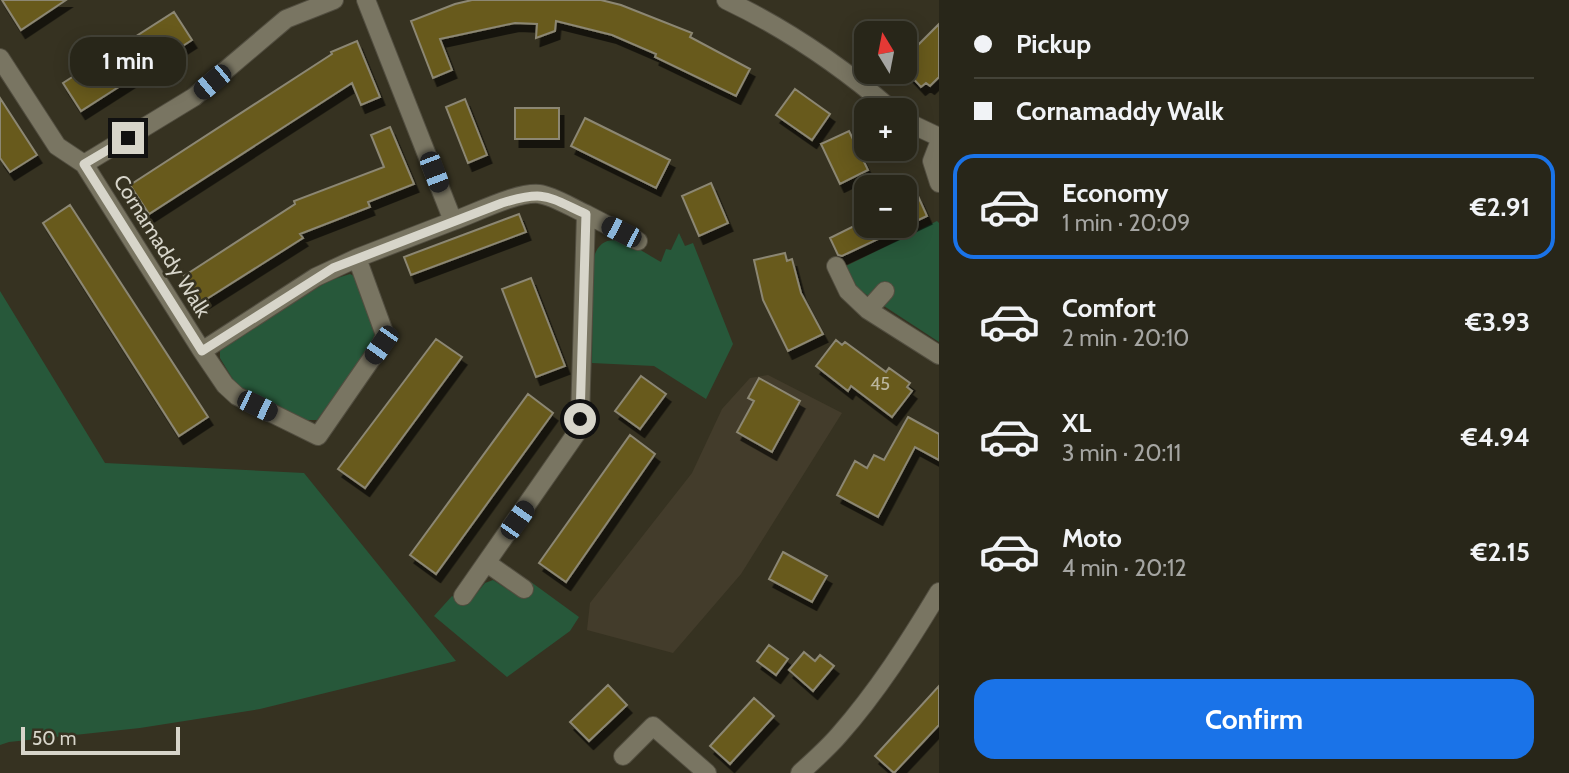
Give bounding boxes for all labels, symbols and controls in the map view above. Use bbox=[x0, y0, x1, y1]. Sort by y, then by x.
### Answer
north arrow bbox=[854, 21, 917, 84]
map controls bbox=[854, 21, 917, 238]
text: Pickup bbox=[1016, 28, 1091, 60]
callout: 1 min bbox=[70, 37, 186, 86]
text: 1 min bbox=[102, 47, 154, 75]
car bbox=[190, 60, 235, 104]
text: Cornamaddy Walk bbox=[1016, 95, 1224, 127]
button: + bbox=[854, 98, 917, 161]
route end bbox=[112, 122, 144, 154]
car bbox=[417, 149, 452, 195]
street label: Cornamaddy Walk bbox=[109, 170, 217, 322]
button: − bbox=[854, 175, 917, 238]
icon: car bbox=[978, 175, 1041, 238]
text: Economy bbox=[1062, 177, 1168, 209]
text: €2.91 bbox=[1470, 191, 1530, 223]
text: 1 min · 20:09 bbox=[1062, 209, 1190, 237]
car bbox=[598, 213, 645, 251]
icon: car bbox=[978, 290, 1041, 353]
text: Comfort bbox=[1062, 292, 1156, 324]
text: €3.93 bbox=[1465, 306, 1530, 338]
car bbox=[361, 322, 402, 368]
text: 2 min · 20:10 bbox=[1062, 324, 1189, 352]
house number: 45 bbox=[870, 373, 890, 395]
car bbox=[234, 387, 281, 425]
route start bbox=[564, 403, 596, 435]
icon: car bbox=[978, 405, 1041, 468]
text: XL bbox=[1062, 407, 1091, 439]
text: €4.94 bbox=[1461, 421, 1530, 453]
text: 3 min · 20:11 bbox=[1062, 439, 1181, 467]
car bbox=[497, 497, 538, 543]
icon: car bbox=[978, 520, 1041, 583]
text: Moto bbox=[1062, 522, 1122, 554]
text: €2.15 bbox=[1471, 536, 1530, 568]
text: 4 min · 20:12 bbox=[1062, 554, 1187, 582]
button: Confirm bbox=[974, 679, 1534, 759]
scale bar bbox=[21, 724, 180, 756]
text: 50 m bbox=[32, 727, 76, 750]

